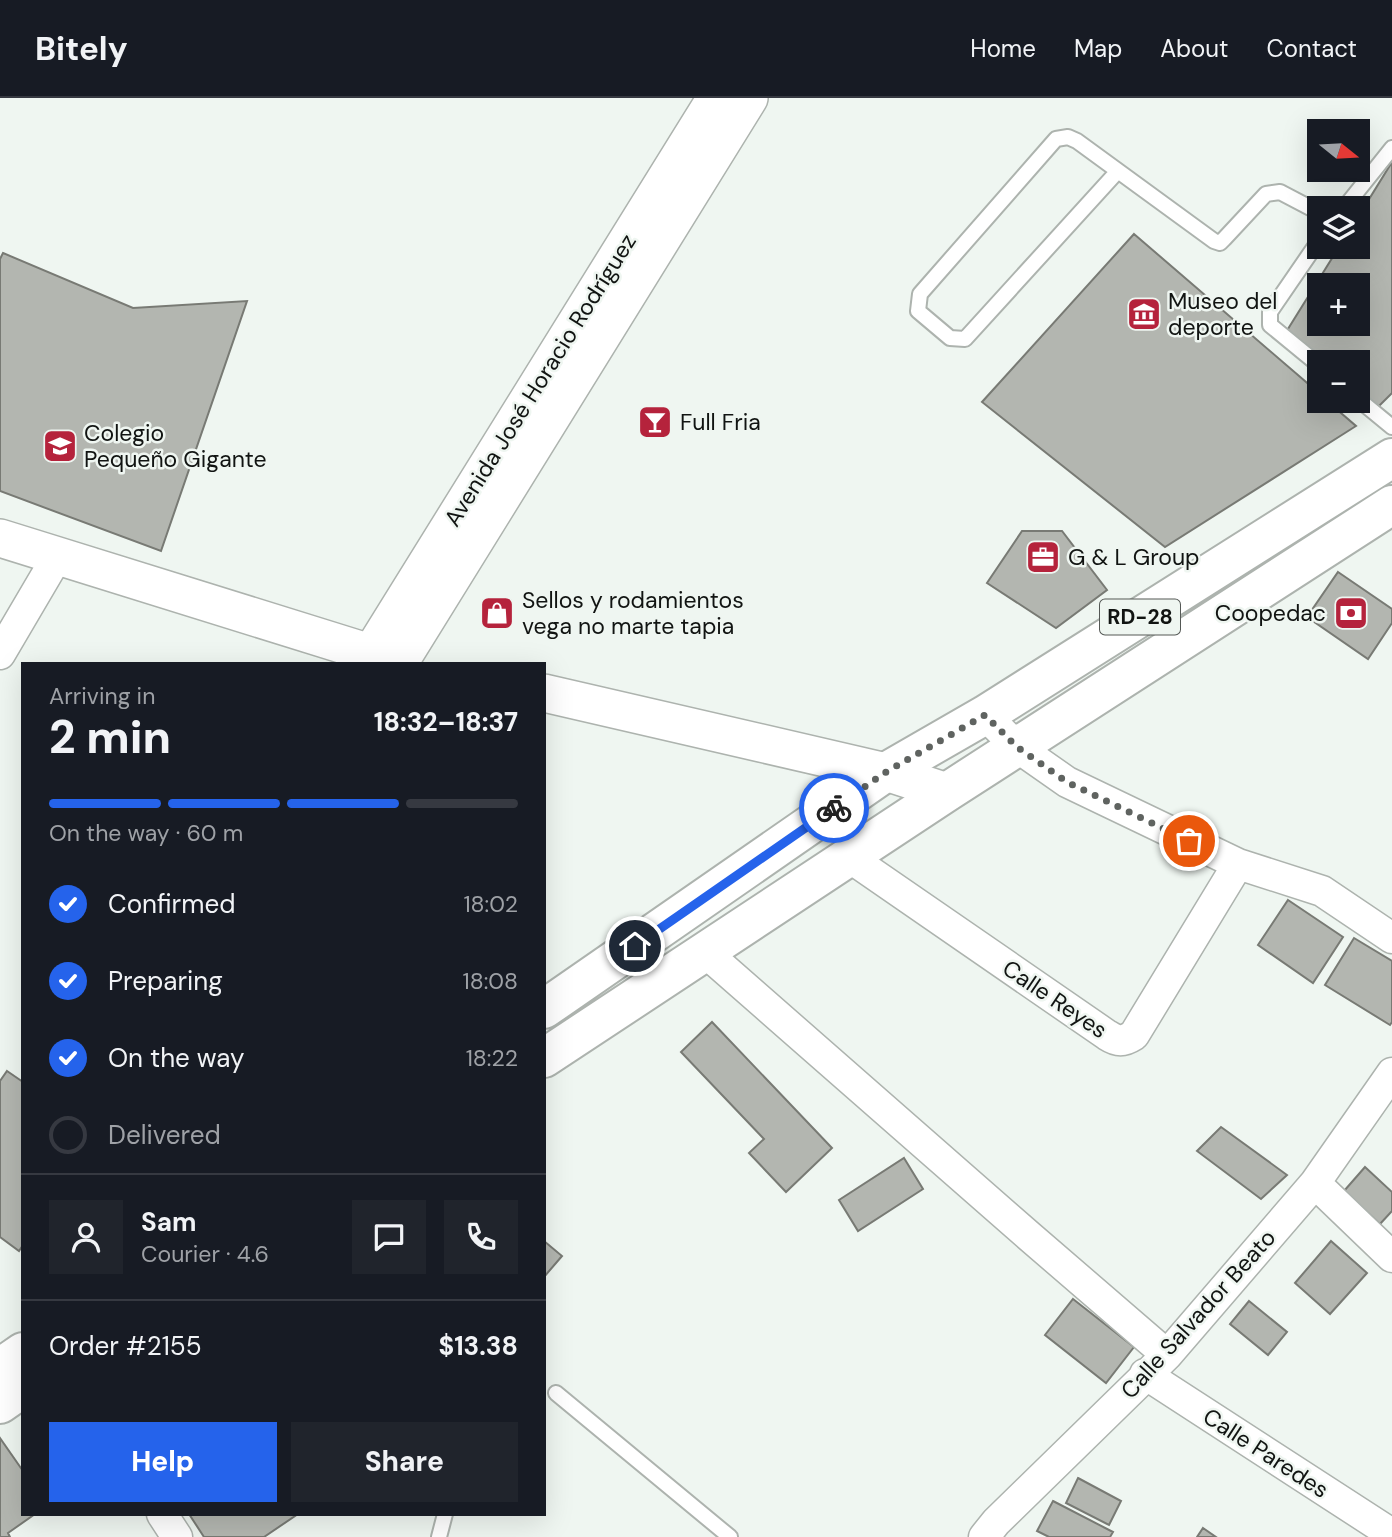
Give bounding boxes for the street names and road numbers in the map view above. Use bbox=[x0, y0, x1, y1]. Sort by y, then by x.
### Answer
street label: Avenida José Horacio Rodríguez bbox=[437, 228, 643, 532]
road number: RD-28 bbox=[1100, 600, 1180, 634]
street label: Calle Reyes bbox=[997, 953, 1113, 1045]
street label: Calle Salvador Beato bbox=[1114, 1223, 1282, 1405]
street label: Calle Paredes bbox=[1197, 1401, 1335, 1505]

